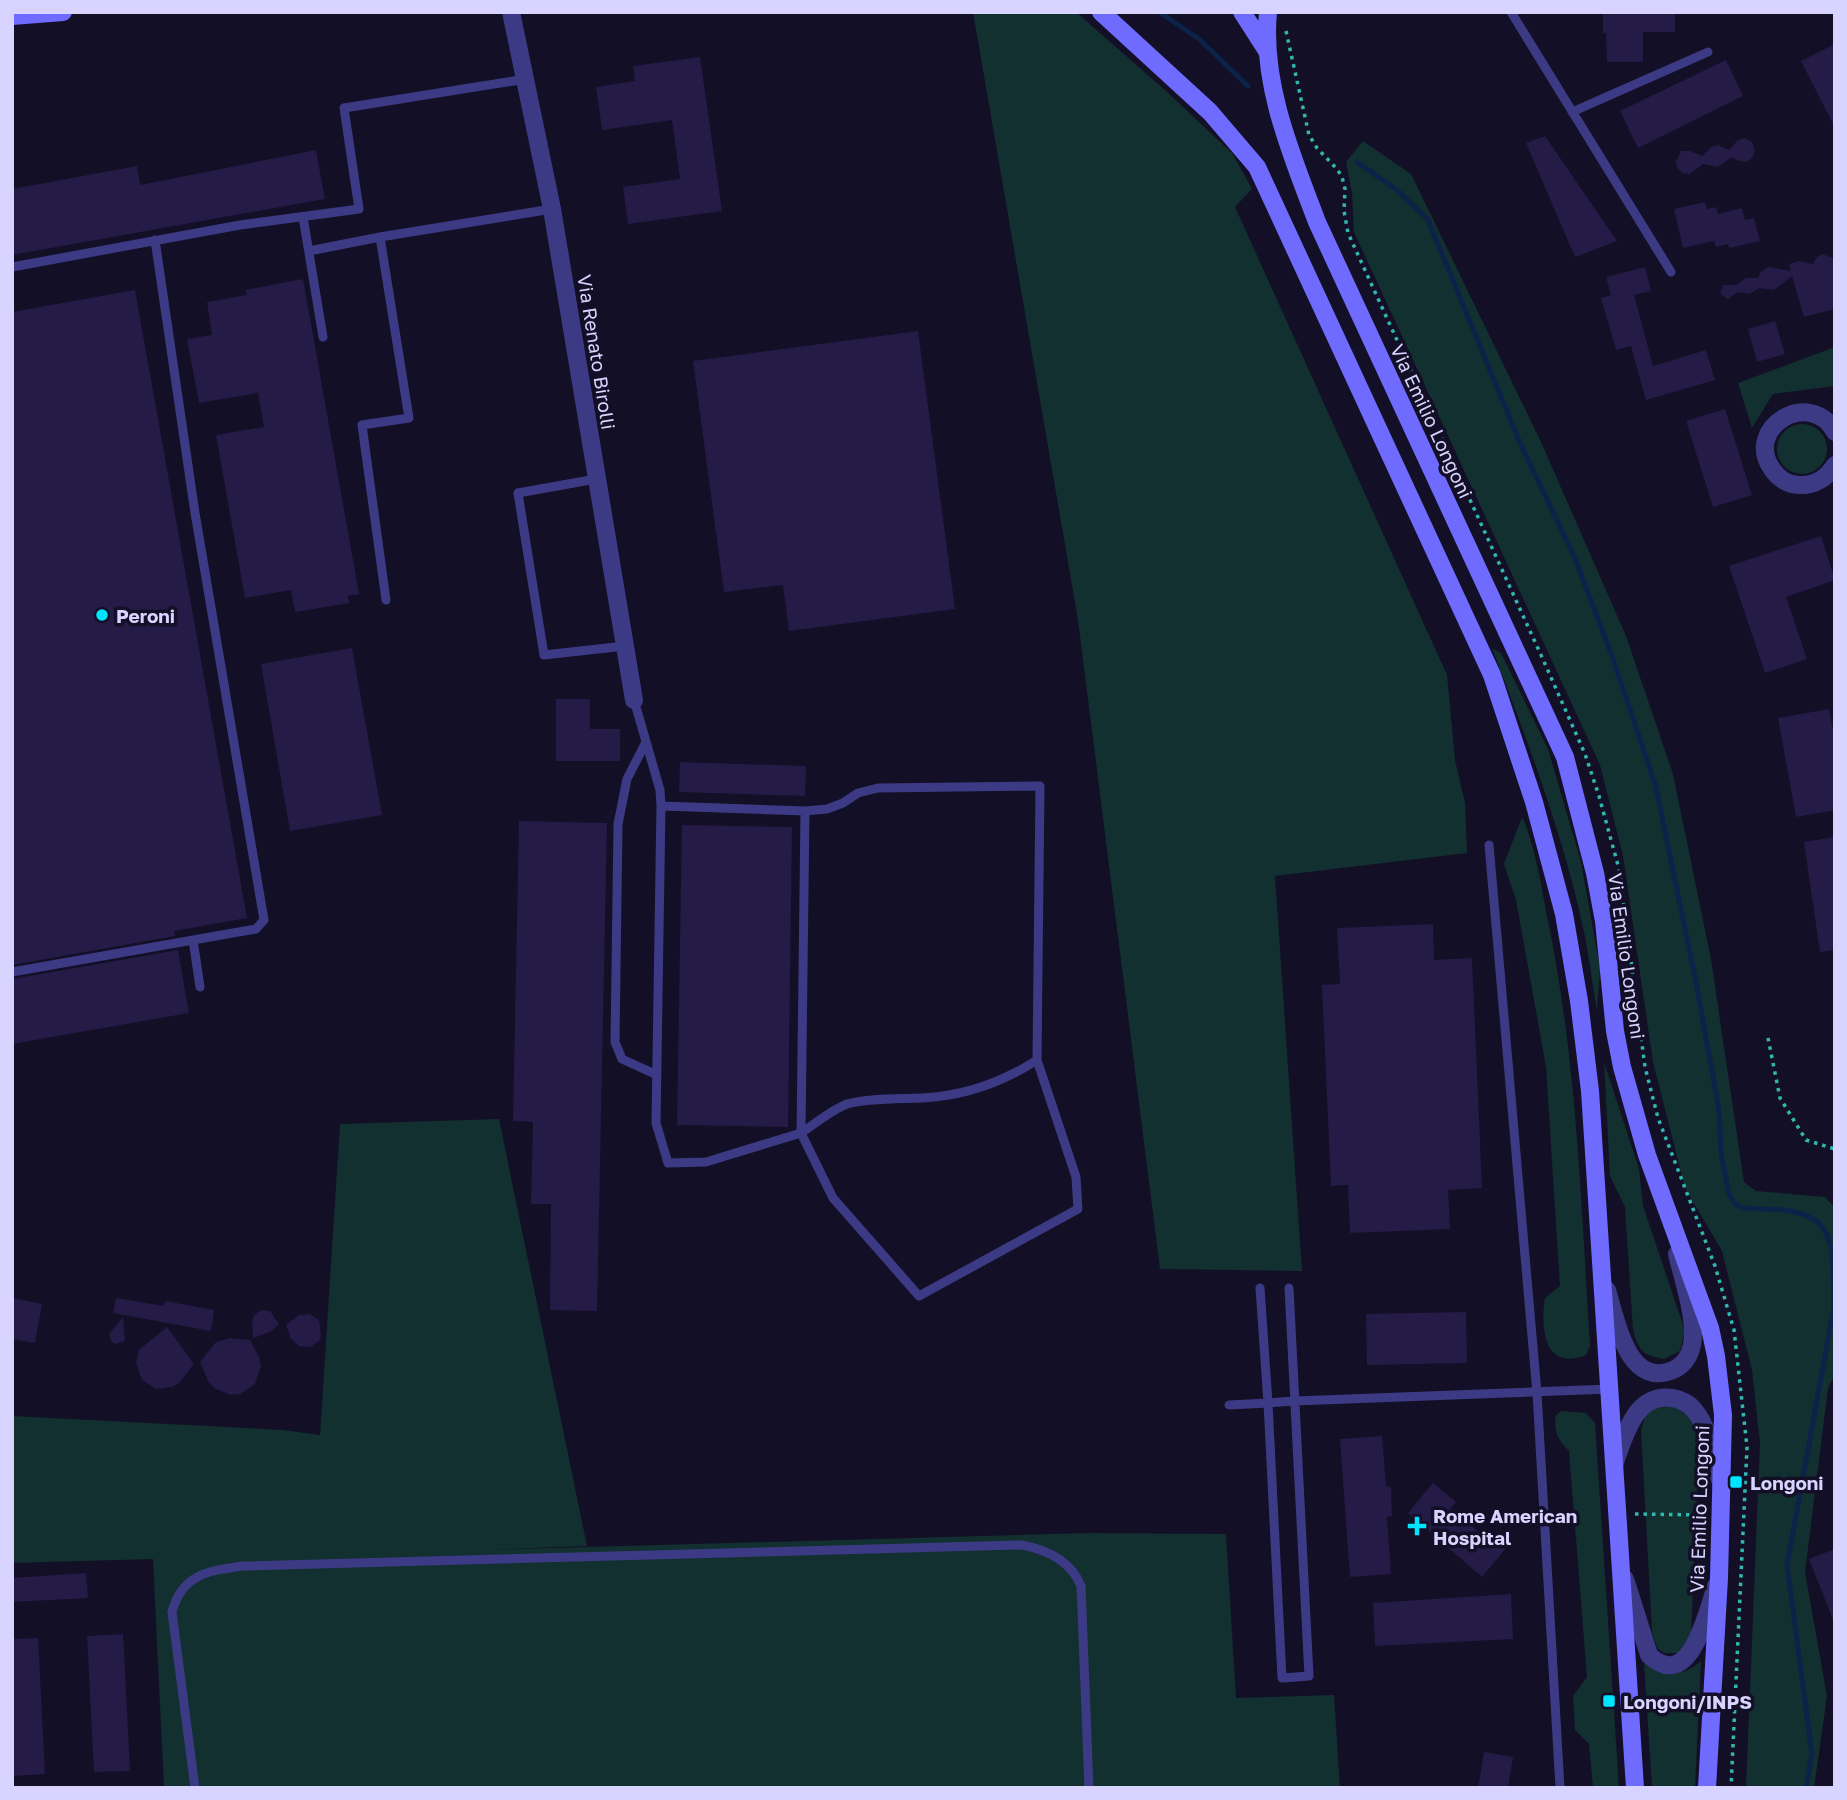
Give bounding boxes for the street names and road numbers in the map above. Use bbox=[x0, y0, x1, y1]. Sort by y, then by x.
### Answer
street label: Via Renato Birolli bbox=[573, 273, 621, 431]
street label: Via Emilio Longoni bbox=[1386, 340, 1478, 502]
street label: Via Emilio Longoni bbox=[1604, 871, 1650, 1041]
street label: Via Emilio Longoni bbox=[1685, 1425, 1713, 1593]

